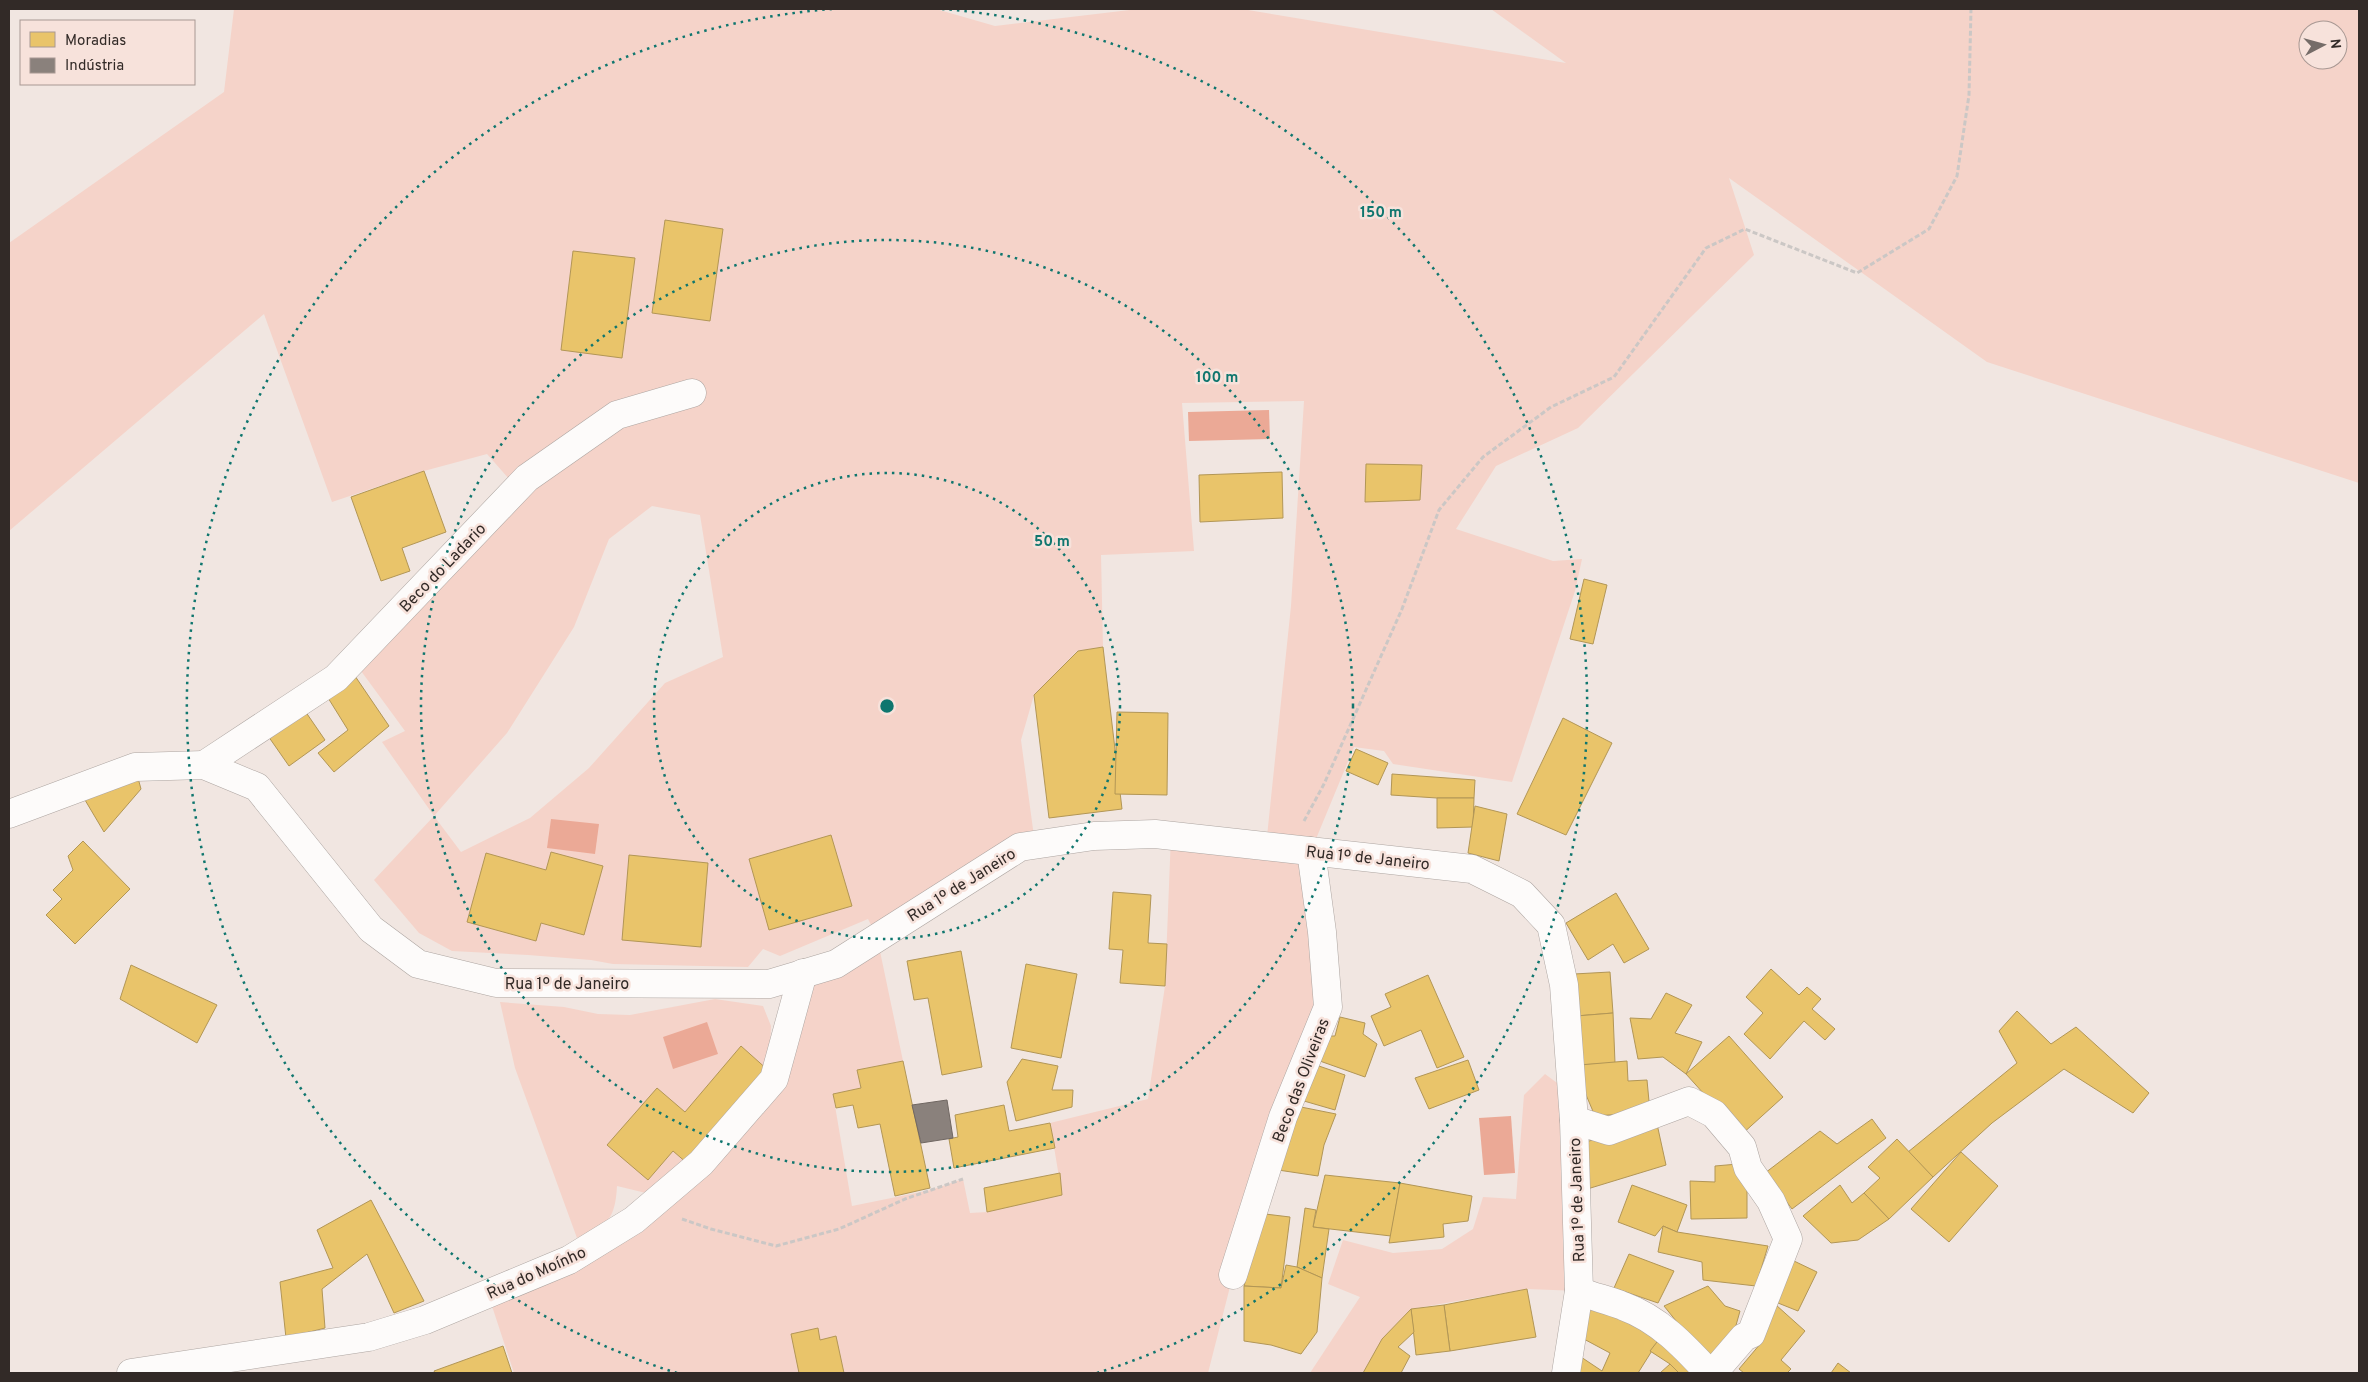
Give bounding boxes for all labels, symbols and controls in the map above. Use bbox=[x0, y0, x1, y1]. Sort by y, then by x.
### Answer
legend bbox=[20, 20, 195, 85]
north arrow bbox=[2298, 20, 2348, 70]
text: Moradias bbox=[65, 32, 126, 51]
text: N bbox=[2325, 38, 2343, 50]
text: Indústria bbox=[65, 57, 124, 76]
text: 150 m bbox=[1360, 204, 1402, 223]
text: 100 m bbox=[1196, 369, 1238, 388]
street label: Beco do Ladario bbox=[396, 520, 491, 617]
text: 50 m bbox=[1034, 533, 1070, 552]
centre of rings bbox=[878, 697, 896, 715]
street label: Rua 1º de Janeiro bbox=[1305, 843, 1431, 875]
street label: Rua 1º de Janeiro bbox=[904, 844, 1020, 927]
street label: Rua 1º de Janeiro bbox=[505, 975, 629, 995]
street label: Beco das Oliveiras bbox=[1269, 1016, 1335, 1146]
street label: Rua 1º de Janeiro bbox=[1566, 1137, 1590, 1262]
street label: Rua do Moínho bbox=[484, 1243, 590, 1305]

